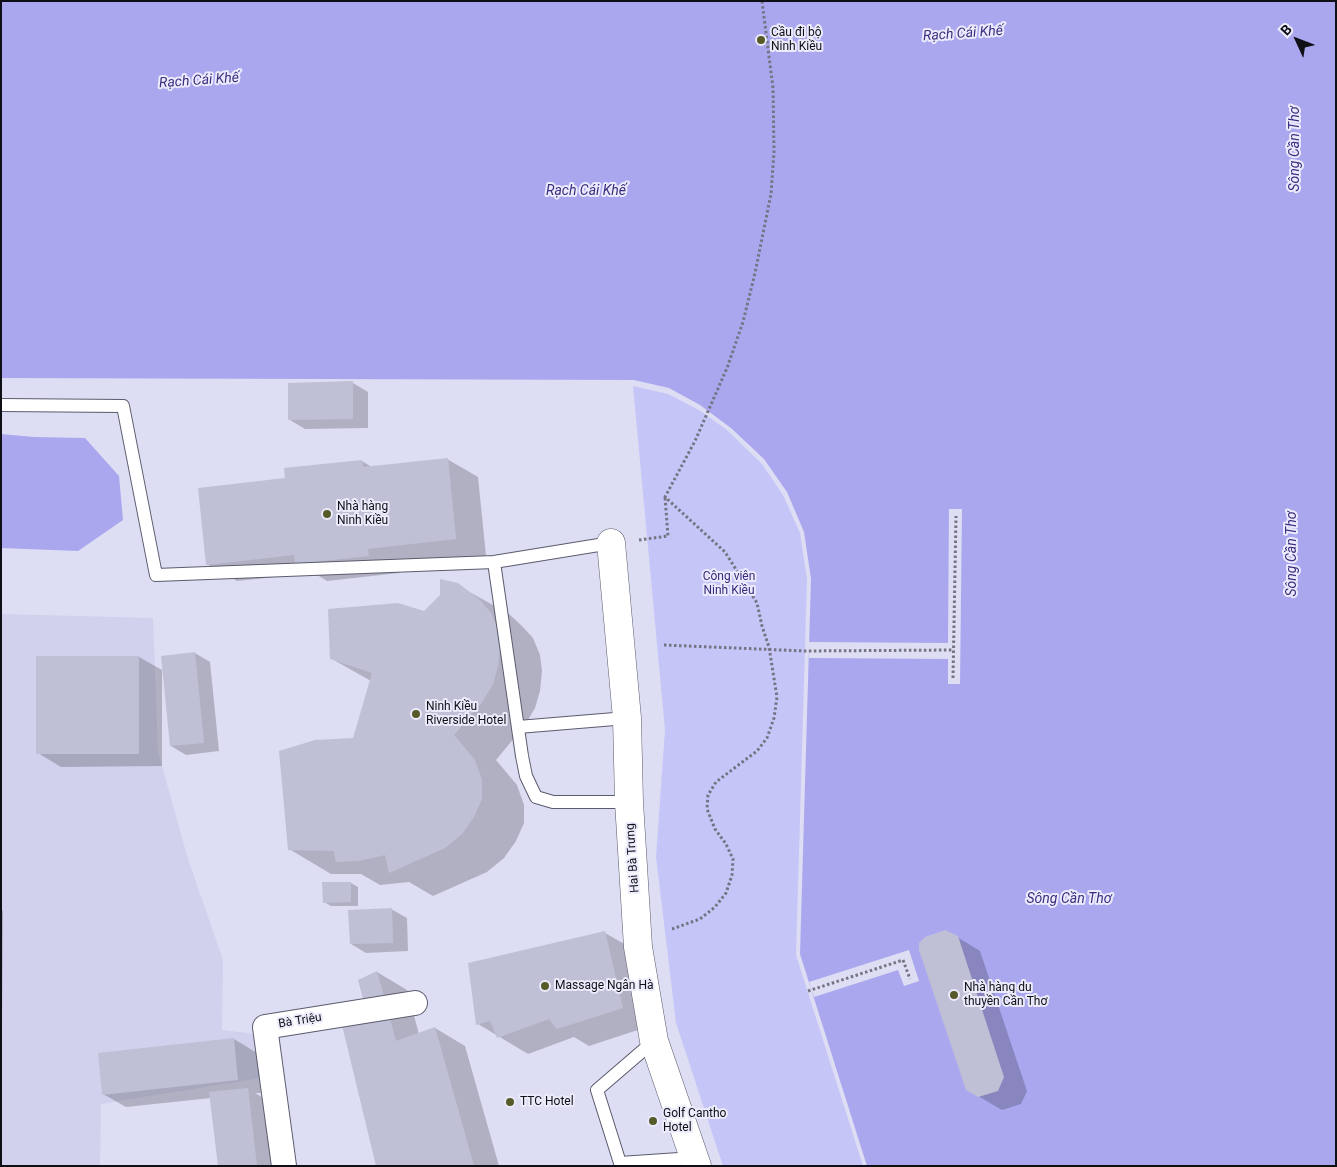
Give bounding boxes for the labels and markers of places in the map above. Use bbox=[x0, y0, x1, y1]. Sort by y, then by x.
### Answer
place label: Cầu đi bộ Ninh Kiều bbox=[771, 26, 822, 54]
marker: Cầu đi bộ Ninh Kiều bbox=[755, 34, 767, 46]
place label: Nhà hàng Ninh Kiều bbox=[337, 500, 388, 528]
marker: Nhà hàng Ninh Kiều bbox=[321, 508, 333, 520]
place label: Ninh Kiều Riverside Hotel bbox=[426, 700, 506, 728]
marker: Ninh Kiều Riverside Hotel bbox=[410, 708, 422, 720]
place label: Massage Ngân Hà bbox=[555, 979, 654, 993]
marker: Massage Ngân Hà bbox=[539, 980, 551, 992]
place label: Nhà hàng du thuyền Cần Thơ bbox=[964, 981, 1047, 1009]
marker: Nhà hàng du thuyền Cần Thơ bbox=[948, 989, 960, 1001]
place label: TTC Hotel bbox=[520, 1095, 574, 1109]
marker: TTC Hotel bbox=[504, 1096, 516, 1108]
place label: Golf Cantho Hotel bbox=[663, 1107, 726, 1135]
marker: Golf Cantho Hotel bbox=[647, 1115, 659, 1127]

